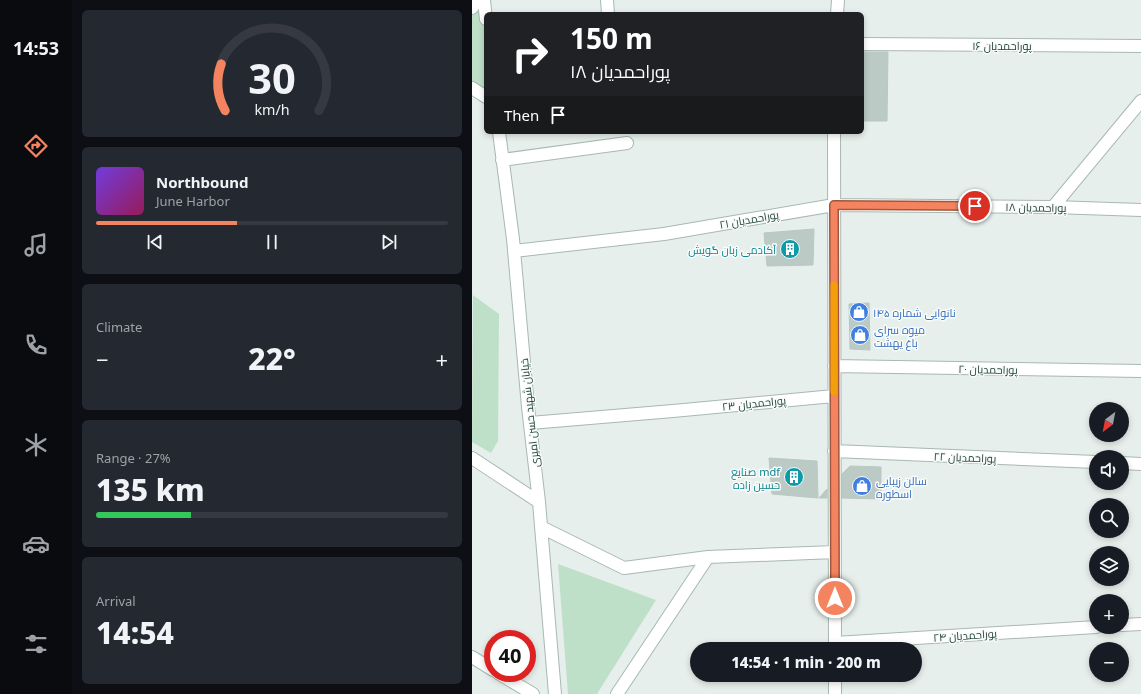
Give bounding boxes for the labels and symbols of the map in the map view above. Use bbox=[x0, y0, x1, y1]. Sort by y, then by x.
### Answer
street label: پوراحمدیان ۱۶ bbox=[972, 38, 1032, 53]
pin bbox=[958, 189, 992, 223]
street label: پوراحمدیان ۱۸ bbox=[1005, 199, 1067, 215]
street label: پوراحمدیان ۲۱ bbox=[718, 206, 780, 232]
building icon: آکادمی زبان گویش bbox=[779, 238, 801, 260]
place label: آکادمی زبان گویش bbox=[688, 242, 776, 257]
shop icon: نانوایی شماره ۱۴۵ bbox=[848, 301, 870, 323]
place label: نانوایی شماره ۱۴۵ bbox=[873, 305, 956, 320]
place label: میوه سرای باغ یهشت bbox=[874, 322, 925, 351]
shop icon: میوه سرای باغ یهشت bbox=[849, 324, 871, 346]
street label: خیابان شهید حسن امیری bbox=[516, 358, 542, 468]
street label: پوراحمدیان ۲۰ bbox=[958, 361, 1018, 377]
street label: پوراحمدیان ۲۳ bbox=[721, 392, 787, 414]
north arrow bbox=[1089, 402, 1129, 442]
street label: پوراحمدیان ۲۲ bbox=[933, 448, 997, 466]
place label: صنایع mdf حسین زاده bbox=[731, 464, 781, 492]
building icon: صنایع mdf حسین زاده bbox=[783, 466, 805, 488]
place label: سالن زیبایی اسطوره bbox=[876, 473, 927, 501]
shop icon: سالن زیبایی اسطوره bbox=[851, 475, 873, 497]
position arrow bbox=[814, 577, 856, 619]
street label: پوراحمدیان ۲۴ bbox=[933, 625, 998, 645]
speed limit sign: 40 bbox=[484, 630, 536, 682]

